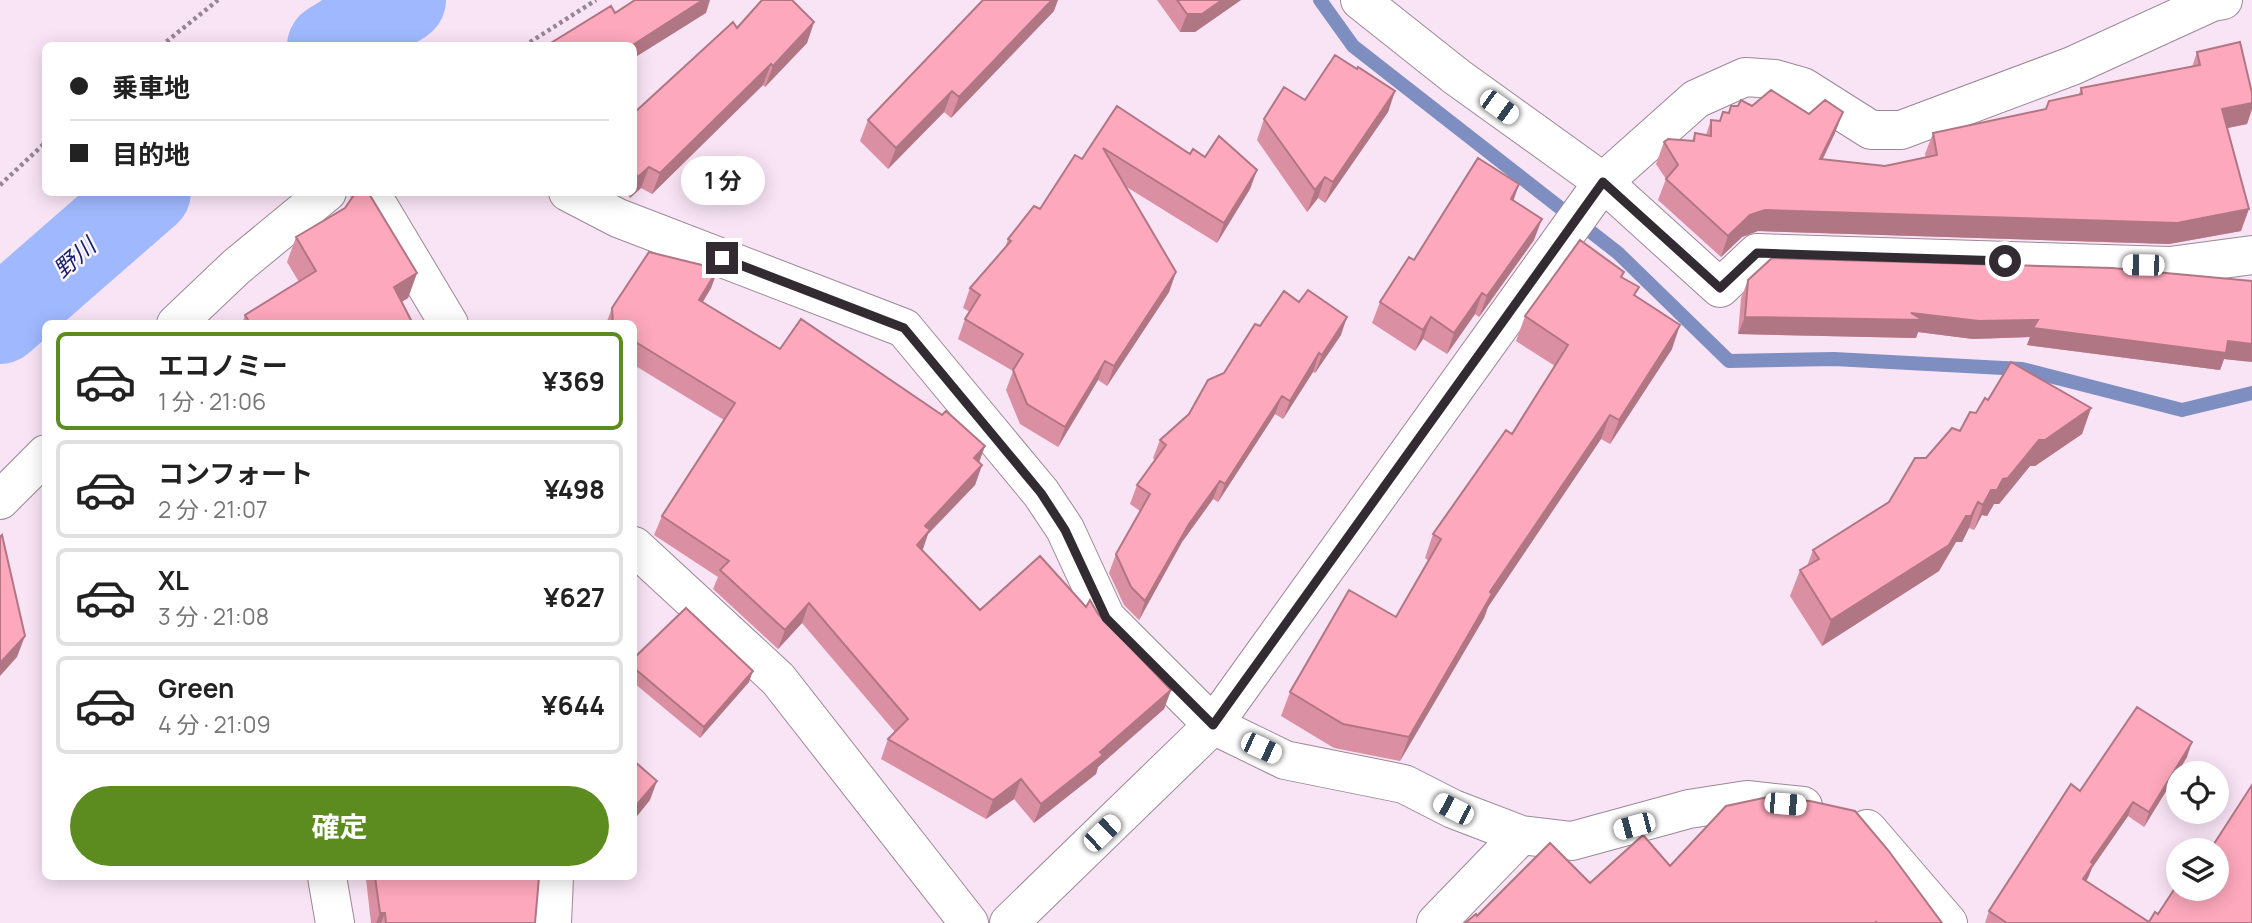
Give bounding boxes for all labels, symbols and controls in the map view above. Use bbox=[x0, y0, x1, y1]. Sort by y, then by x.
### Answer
text: 乗車地 bbox=[112, 69, 190, 105]
car bbox=[1476, 86, 1523, 128]
text: 目的地 bbox=[112, 136, 190, 172]
callout: 1 分 bbox=[680, 156, 764, 205]
text: 1 分 bbox=[704, 164, 742, 196]
water label: 野川 bbox=[46, 228, 104, 284]
route end bbox=[706, 242, 738, 274]
route start bbox=[1989, 245, 2021, 277]
car bbox=[2122, 254, 2165, 276]
text: エコノミー bbox=[158, 347, 288, 383]
icon: car bbox=[74, 350, 137, 413]
text: ¥369 bbox=[542, 363, 605, 399]
text: 1 分 · 21:06 bbox=[158, 385, 266, 417]
text: コンフォート bbox=[158, 455, 313, 491]
icon: car bbox=[74, 458, 137, 521]
text: ¥498 bbox=[544, 471, 605, 507]
text: 2 分 · 21:07 bbox=[158, 493, 268, 525]
text: XL bbox=[158, 562, 189, 598]
icon: car bbox=[74, 566, 137, 629]
text: ¥627 bbox=[544, 579, 605, 615]
text: 3 分 · 21:08 bbox=[158, 600, 269, 632]
text: Green bbox=[158, 670, 234, 706]
icon: car bbox=[74, 674, 137, 737]
text: ¥644 bbox=[542, 687, 605, 723]
text: 4 分 · 21:09 bbox=[158, 708, 271, 740]
car bbox=[1238, 730, 1285, 766]
map controls bbox=[2166, 761, 2229, 901]
button: locate bbox=[2166, 761, 2229, 824]
button: 確定 bbox=[70, 786, 609, 866]
car bbox=[1430, 790, 1477, 828]
car bbox=[1764, 792, 1807, 816]
car bbox=[1611, 810, 1658, 842]
car bbox=[1080, 811, 1125, 855]
button: layers bbox=[2166, 838, 2229, 901]

